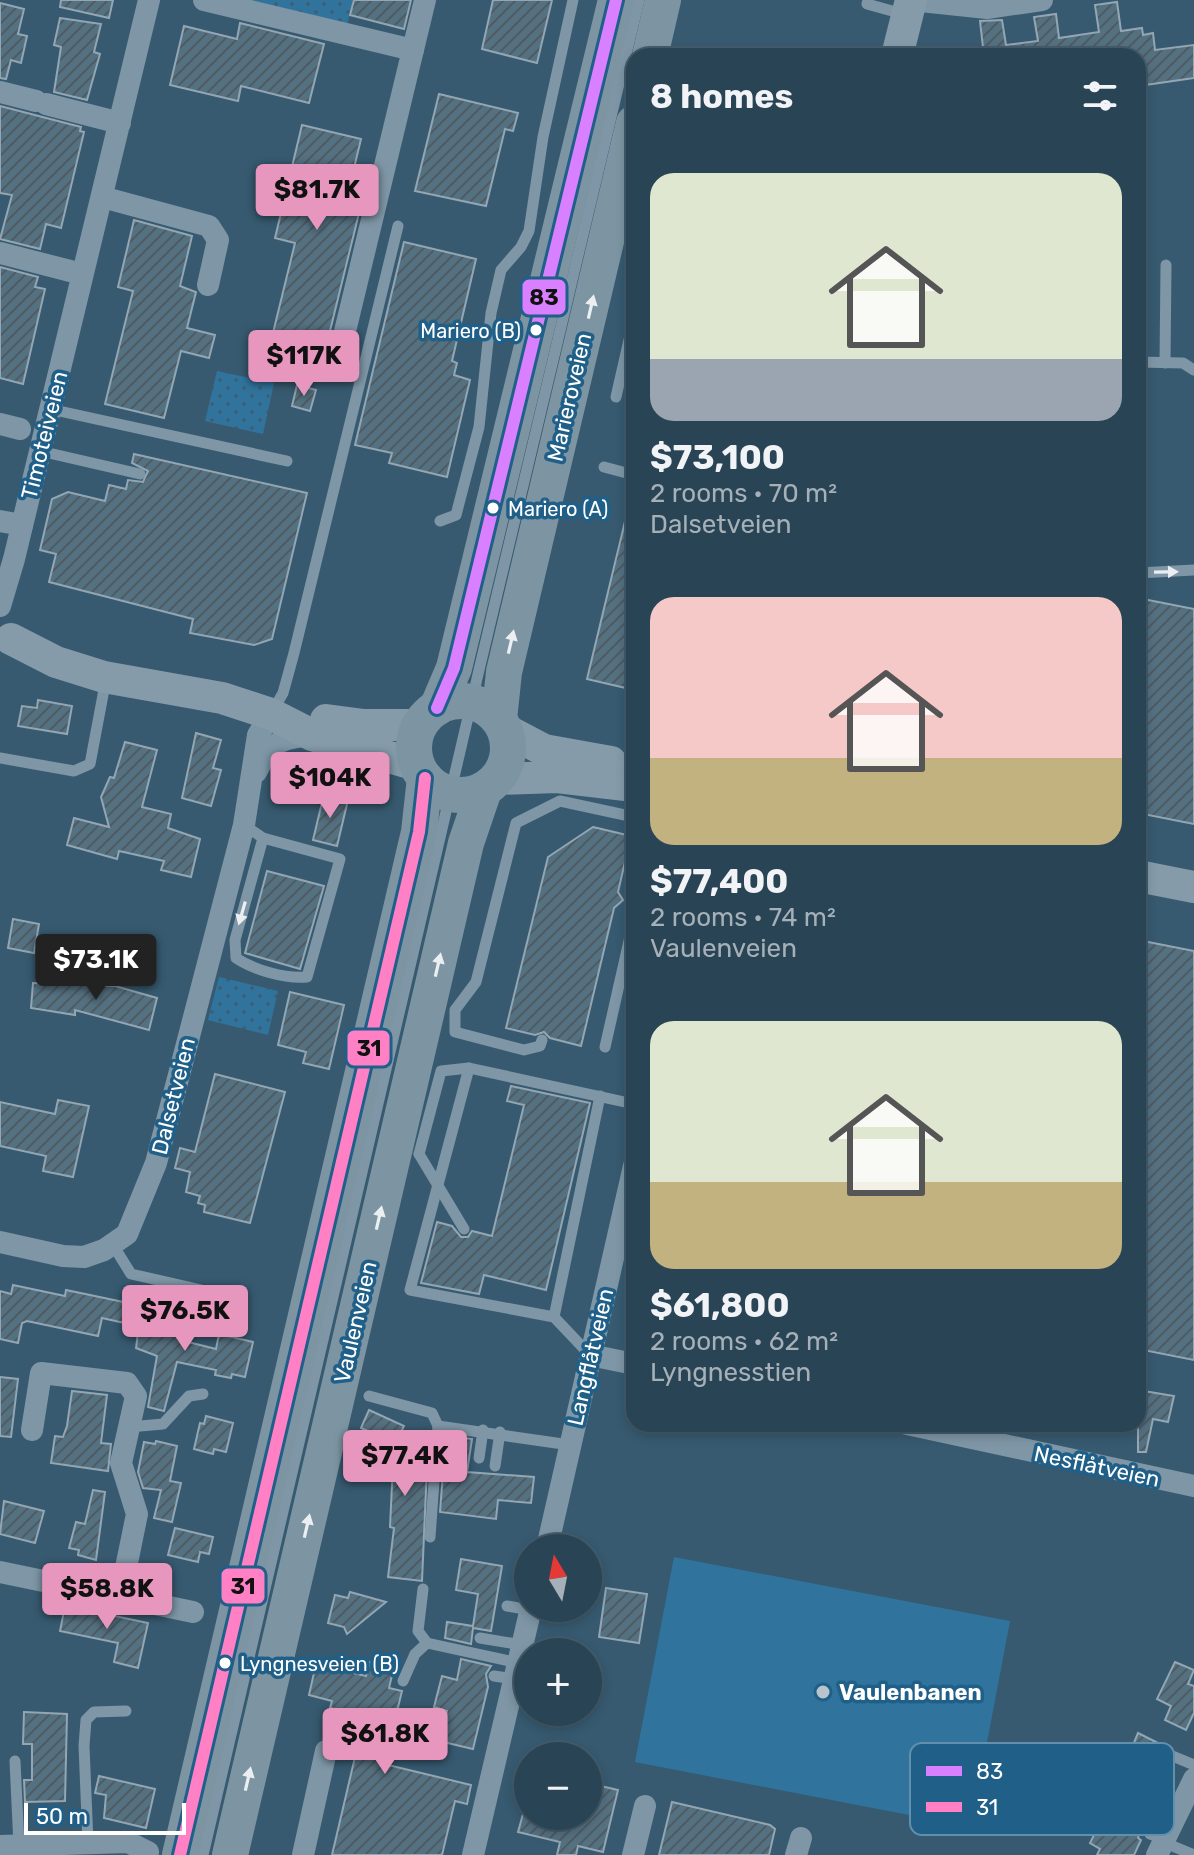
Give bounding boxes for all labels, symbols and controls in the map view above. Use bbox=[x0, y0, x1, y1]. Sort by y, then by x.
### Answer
icon: filters bbox=[1078, 74, 1122, 118]
text: 8 homes bbox=[650, 76, 793, 117]
pin: $81.7K bbox=[252, 164, 382, 232]
text: $81.7K bbox=[274, 174, 360, 205]
icon: home bbox=[814, 225, 958, 369]
line badge: 83 bbox=[521, 278, 567, 316]
text: 83 bbox=[529, 284, 559, 311]
one-way arrow bbox=[585, 294, 597, 319]
place label: Mariero (B) bbox=[420, 319, 521, 343]
marker: Mariero (B) bbox=[528, 322, 544, 338]
pin: $117K bbox=[248, 330, 360, 398]
street label: Marieroveien bbox=[542, 330, 597, 464]
text: $117K bbox=[266, 340, 342, 371]
street label: Timoteiveien bbox=[15, 368, 73, 502]
text: $73,100 bbox=[650, 437, 785, 478]
text: 2 rooms · 70 m² bbox=[650, 478, 837, 509]
place label: Mariero (A) bbox=[508, 497, 608, 521]
marker: Mariero (A) bbox=[485, 500, 501, 516]
text: Dalsetveien bbox=[650, 509, 792, 540]
one-way arrow bbox=[1154, 566, 1179, 578]
one-way arrow bbox=[505, 629, 518, 654]
icon: home bbox=[814, 649, 958, 793]
pin: $104K bbox=[274, 752, 386, 820]
text: $104K bbox=[289, 762, 371, 793]
text: $77,400 bbox=[650, 861, 788, 902]
one-way arrow bbox=[236, 900, 248, 925]
text: 2 rooms · 74 m² bbox=[650, 902, 836, 933]
text: Vaulenveien bbox=[650, 933, 797, 964]
pin: $73.1K bbox=[31, 934, 161, 1002]
text: $73.1K bbox=[53, 944, 139, 975]
one-way arrow bbox=[432, 952, 445, 977]
line badge: 31 bbox=[346, 1029, 391, 1067]
street label: Dalsetveien bbox=[146, 1035, 201, 1158]
text: 31 bbox=[356, 1035, 382, 1062]
icon: home bbox=[814, 1073, 958, 1217]
one-way arrow bbox=[373, 1206, 386, 1231]
street label: Vaulenveien bbox=[328, 1259, 383, 1386]
pin: $76.5K bbox=[120, 1285, 250, 1353]
text: $61,800 bbox=[650, 1285, 790, 1326]
street label: Langflåtveien bbox=[562, 1286, 619, 1428]
text: $76.5K bbox=[140, 1295, 230, 1326]
text: 2 rooms · 62 m² bbox=[650, 1326, 838, 1357]
text: Lyngnesstien bbox=[650, 1357, 811, 1388]
pin: $77.4K bbox=[340, 1430, 470, 1498]
text: $77.4K bbox=[361, 1440, 449, 1471]
street label: Nesflåtveien bbox=[1032, 1440, 1162, 1493]
one-way arrow bbox=[301, 1513, 314, 1538]
north arrow bbox=[514, 1534, 602, 1622]
map controls bbox=[514, 1534, 602, 1830]
pin: $58.8K bbox=[42, 1563, 172, 1631]
line badge: 31 bbox=[220, 1567, 266, 1605]
text: $58.8K bbox=[60, 1573, 154, 1604]
text: 31 bbox=[230, 1573, 256, 1600]
button: + bbox=[514, 1638, 602, 1726]
place label: Lyngnesveien (B) bbox=[240, 1652, 399, 1676]
marker: Lyngnesveien (B) bbox=[217, 1655, 233, 1671]
place label: Vaulenbanen bbox=[839, 1679, 982, 1706]
marker: Vaulenbanen bbox=[814, 1683, 832, 1701]
pin: $61.8K bbox=[320, 1708, 450, 1776]
text: $61.8K bbox=[341, 1718, 429, 1749]
button: − bbox=[514, 1742, 602, 1830]
legend bbox=[910, 1743, 1174, 1835]
text: 83 bbox=[976, 1758, 1003, 1785]
one-way arrow bbox=[242, 1767, 255, 1792]
text: 31 bbox=[976, 1794, 998, 1821]
scale bar bbox=[24, 1799, 186, 1835]
text: 50 m bbox=[36, 1803, 88, 1830]

